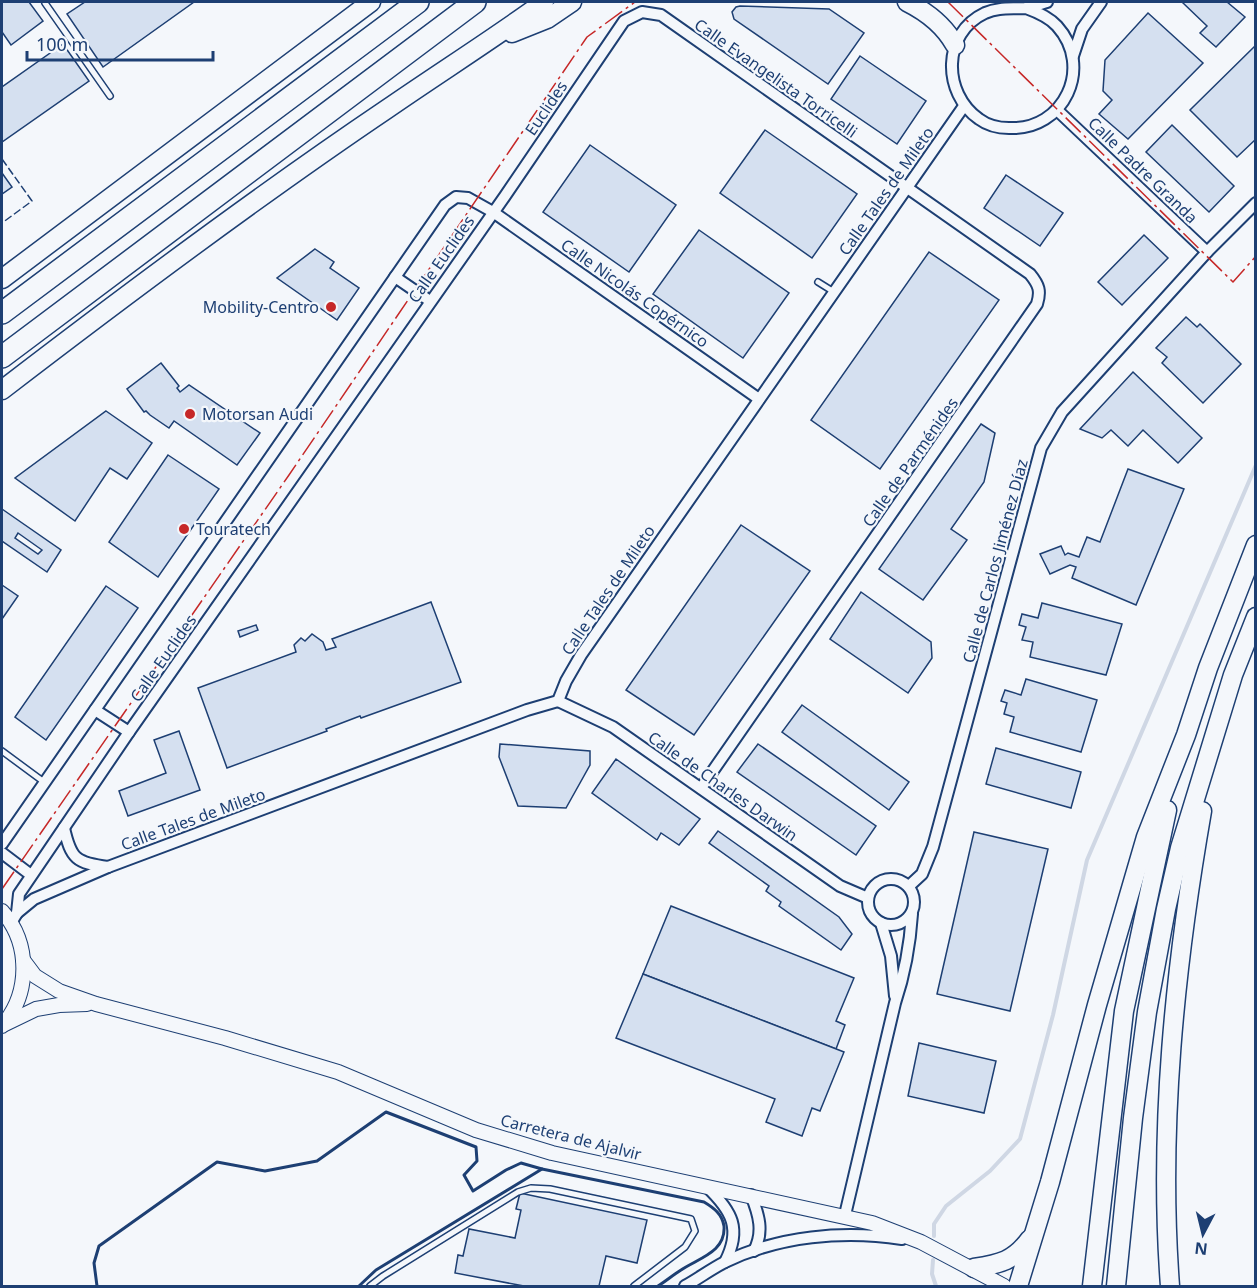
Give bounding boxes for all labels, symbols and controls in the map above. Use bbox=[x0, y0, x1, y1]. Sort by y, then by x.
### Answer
street label: Calle Evangelista Torricelli bbox=[690, 13, 862, 143]
scale bar bbox=[27, 24, 213, 62]
text: 100 m bbox=[36, 32, 88, 56]
street label: Euclides bbox=[520, 76, 572, 140]
street label: Calle Padre Granda bbox=[1084, 112, 1202, 228]
street label: Calle Tales de Mileto bbox=[833, 122, 939, 260]
street label: Calle Euclides bbox=[403, 211, 479, 307]
street label: Calle Nicolás Copérnico bbox=[557, 234, 713, 352]
place label: Mobility-Centro bbox=[203, 296, 319, 318]
marker: Mobility-Centro bbox=[324, 300, 338, 314]
street label: Calle de Parménides bbox=[857, 393, 963, 531]
place label: Motorsan Audi bbox=[202, 403, 313, 425]
marker: Motorsan Audi bbox=[183, 407, 197, 421]
street label: Calle de Carlos Jiménez Díaz bbox=[957, 457, 1033, 665]
place label: Touratech bbox=[196, 518, 271, 540]
street label: Calle Tales de Mileto bbox=[556, 521, 660, 659]
marker: Touratech bbox=[177, 522, 191, 536]
street label: Calle Euclides bbox=[125, 610, 201, 706]
street label: Calle de Charles Darwin bbox=[644, 726, 802, 846]
street label: Calle Tales de Mileto bbox=[118, 783, 268, 855]
street label: Carretera de Ajalvir bbox=[498, 1109, 644, 1165]
north arrow bbox=[1173, 1204, 1233, 1264]
text: N bbox=[1193, 1237, 1209, 1261]

